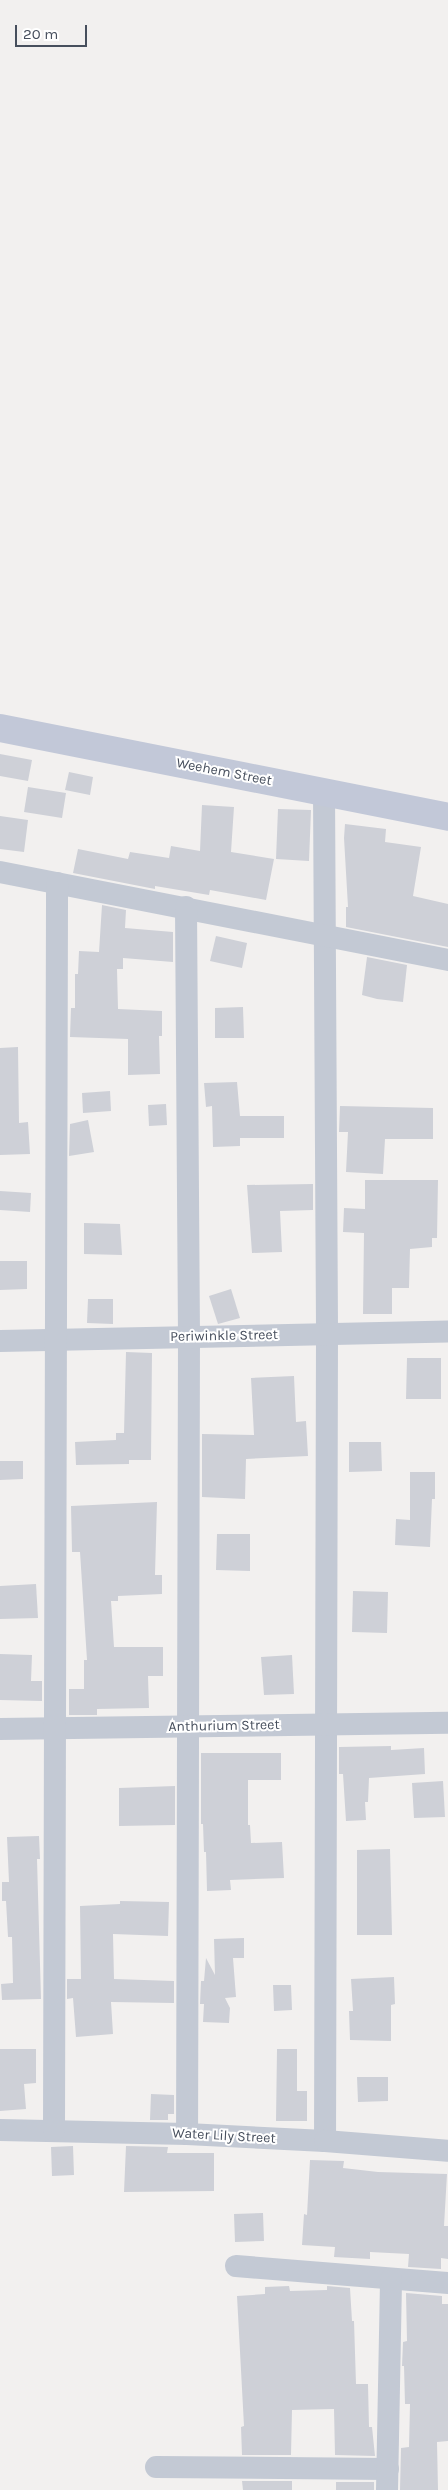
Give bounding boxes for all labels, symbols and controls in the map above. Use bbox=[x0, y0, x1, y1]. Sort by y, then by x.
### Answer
scale bar bbox=[18, 15, 90, 47]
text: 20 m bbox=[23, 25, 58, 43]
street label: Weehem Street bbox=[175, 755, 273, 789]
street label: Periwinkle Street bbox=[170, 1327, 278, 1345]
street label: Anthurium Street bbox=[168, 1717, 280, 1735]
street label: Water Lily Street bbox=[172, 2125, 276, 2147]

